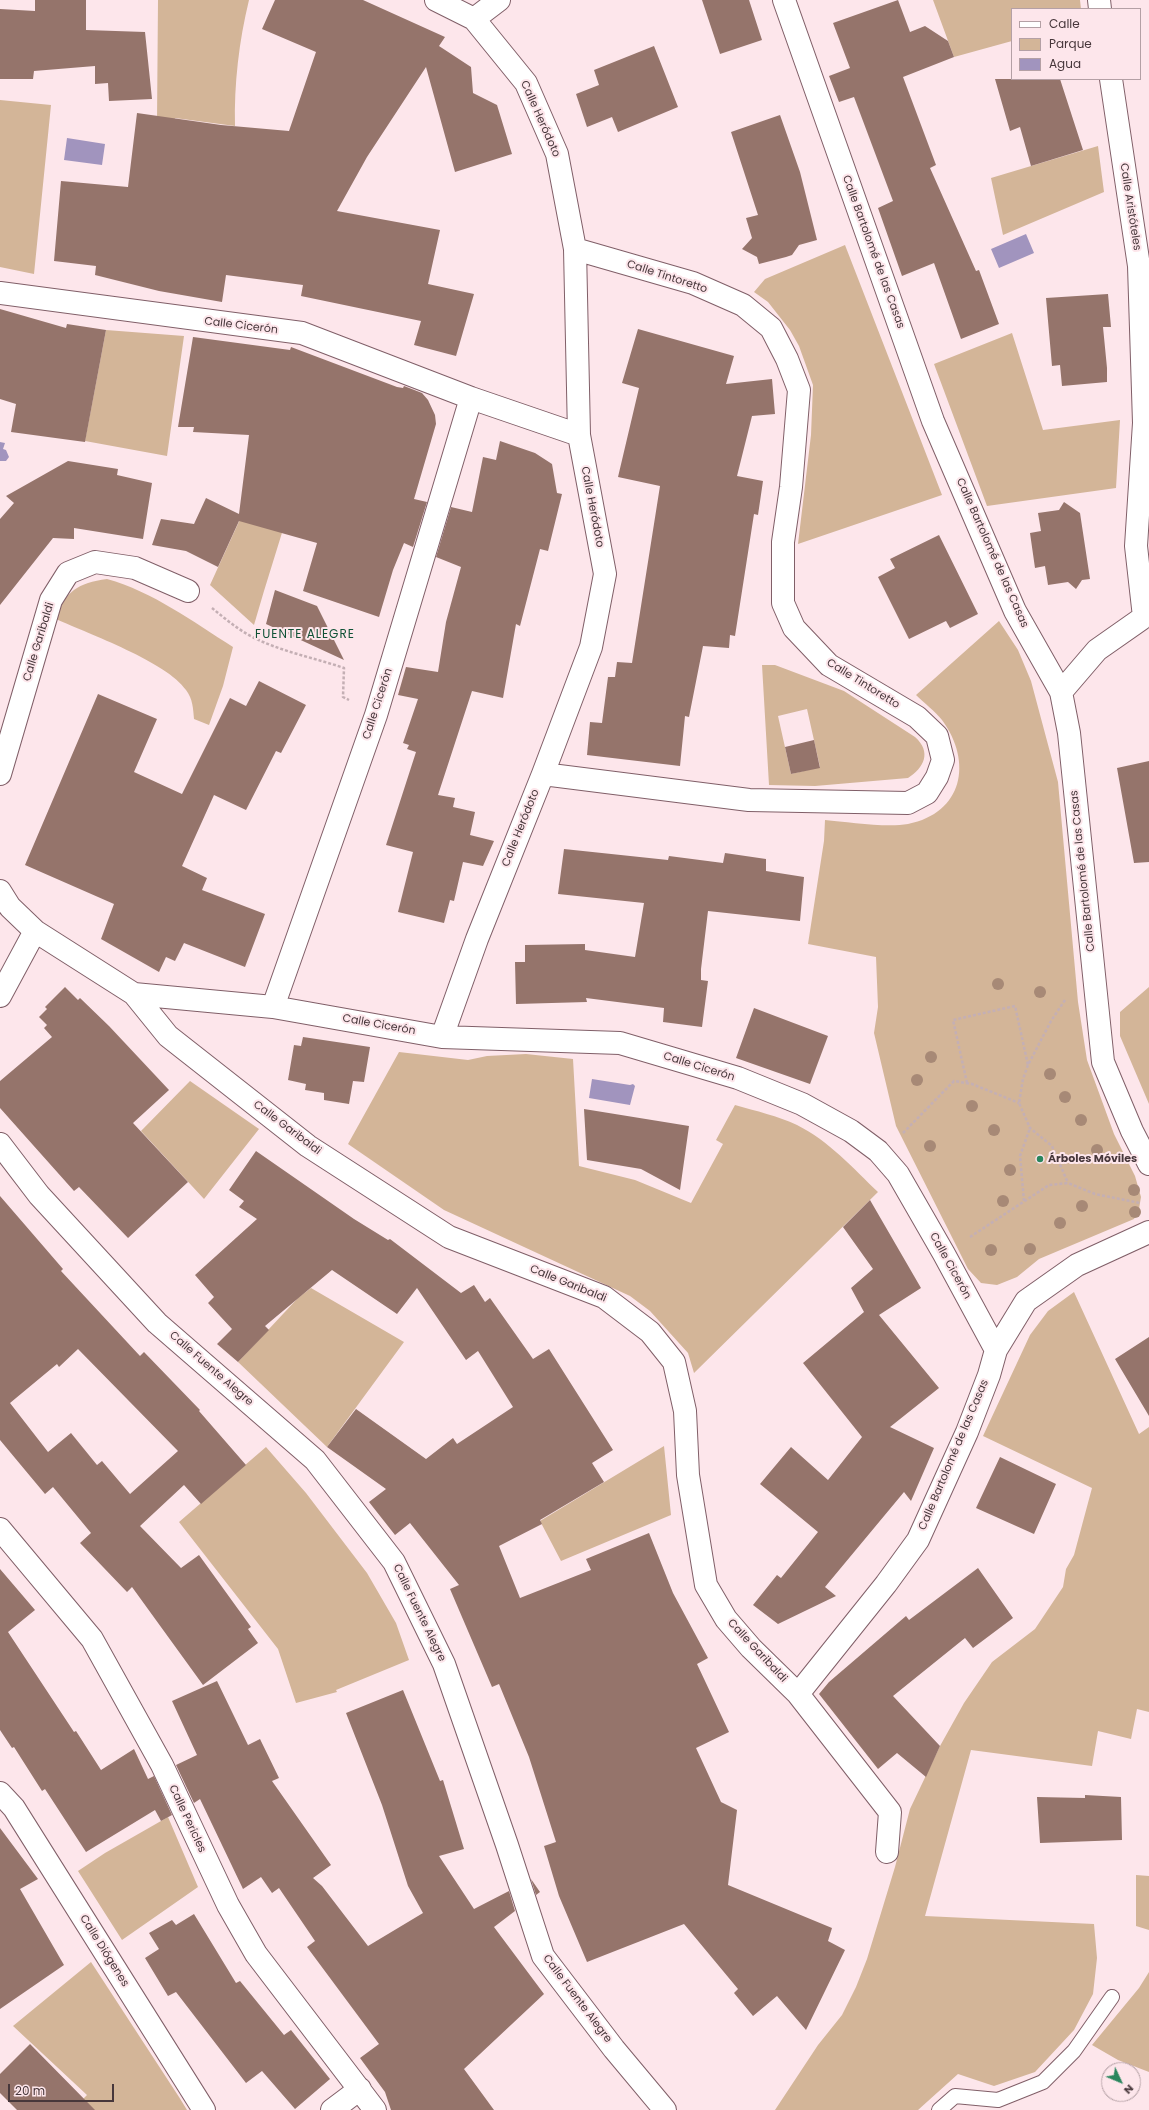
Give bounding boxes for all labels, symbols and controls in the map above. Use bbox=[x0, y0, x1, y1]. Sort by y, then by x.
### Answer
legend bbox=[1011, 8, 1141, 80]
text: Calle bbox=[1049, 15, 1080, 32]
text: Parque bbox=[1049, 35, 1092, 52]
text: Agua bbox=[1049, 55, 1081, 72]
street label: Calle Heródoto bbox=[517, 79, 563, 159]
street label: Calle Aristóteles bbox=[1117, 162, 1143, 252]
street label: Calle Bartolomé de las Casas bbox=[839, 174, 907, 330]
street label: Calle Tintoretto bbox=[625, 258, 709, 296]
street label: Calle Cicerón bbox=[203, 315, 279, 337]
street label: Calle Heródoto bbox=[578, 465, 606, 549]
street label: Calle Bartolomé de las Casas bbox=[953, 476, 1031, 630]
street label: Calle Garibaldi bbox=[21, 601, 57, 683]
district label: FUENTE ALEGRE bbox=[255, 628, 355, 642]
street label: Calle Tintoretto bbox=[824, 656, 902, 712]
street label: Calle Cicerón bbox=[360, 667, 396, 741]
street label: Calle Heródoto bbox=[499, 787, 543, 869]
street label: Calle Bartolomé de las Casas bbox=[1068, 790, 1098, 952]
street label: Calle Cicerón bbox=[341, 1012, 417, 1038]
street label: Calle Cicerón bbox=[662, 1050, 736, 1084]
street label: Calle Garibaldi bbox=[250, 1098, 324, 1158]
place label: Árboles Móviles bbox=[1048, 1152, 1137, 1166]
marker: Árboles Móviles bbox=[1035, 1154, 1045, 1164]
street label: Calle Cicerón bbox=[926, 1230, 974, 1302]
street label: Calle Garibaldi bbox=[528, 1263, 608, 1305]
street label: Calle Fuente Alegre bbox=[166, 1329, 256, 1409]
street label: Calle Bartolomé de las Casas bbox=[916, 1378, 992, 1532]
street label: Calle Fuente Alegre bbox=[390, 1562, 448, 1664]
street label: Calle Garibaldi bbox=[724, 1617, 790, 1685]
street label: Calle Pericles bbox=[166, 1783, 208, 1855]
street label: Calle Diógenes bbox=[77, 1913, 131, 1989]
street label: Calle Fuente Alegre bbox=[540, 1952, 614, 2046]
north arrow bbox=[1101, 2062, 1141, 2102]
scale bar bbox=[10, 2076, 116, 2102]
text: N bbox=[1120, 2081, 1138, 2098]
text: 20 m bbox=[15, 2082, 45, 2099]

